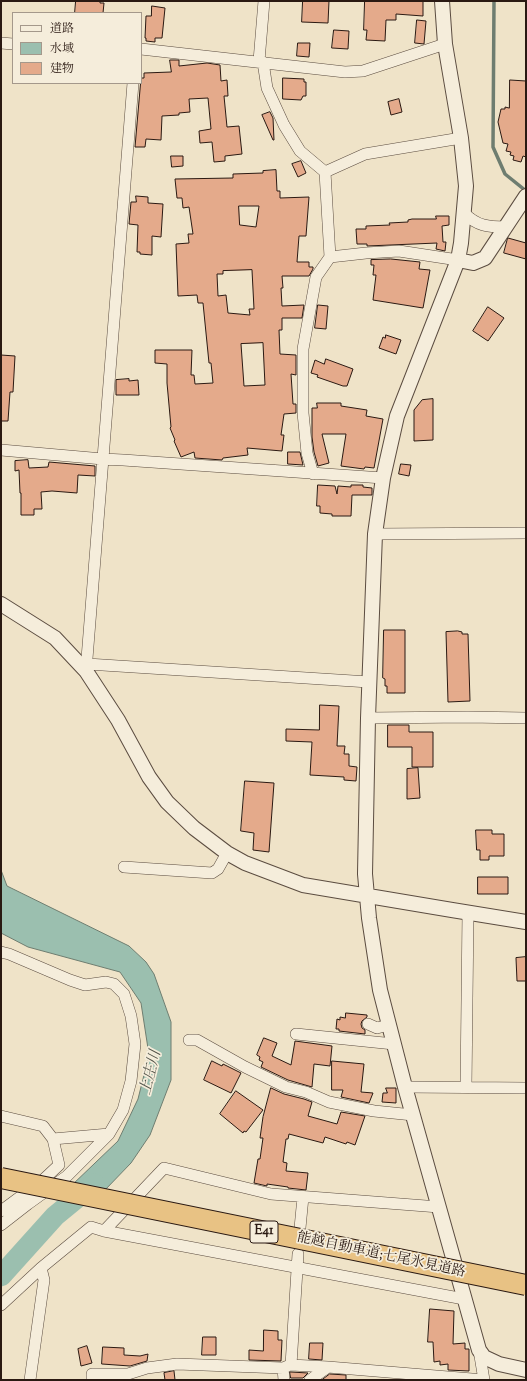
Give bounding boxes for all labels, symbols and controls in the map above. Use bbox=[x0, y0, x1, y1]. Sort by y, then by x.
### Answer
legend bbox=[12, 12, 142, 84]
text: 道路 bbox=[50, 20, 74, 38]
text: 水域 bbox=[50, 40, 74, 58]
text: 建物 bbox=[50, 60, 74, 78]
water label: 上庄川 bbox=[138, 1049, 166, 1097]
road number: E41 bbox=[250, 1221, 278, 1243]
street label: 能越自動車道;七尾氷見道路 bbox=[295, 1230, 467, 1282]

